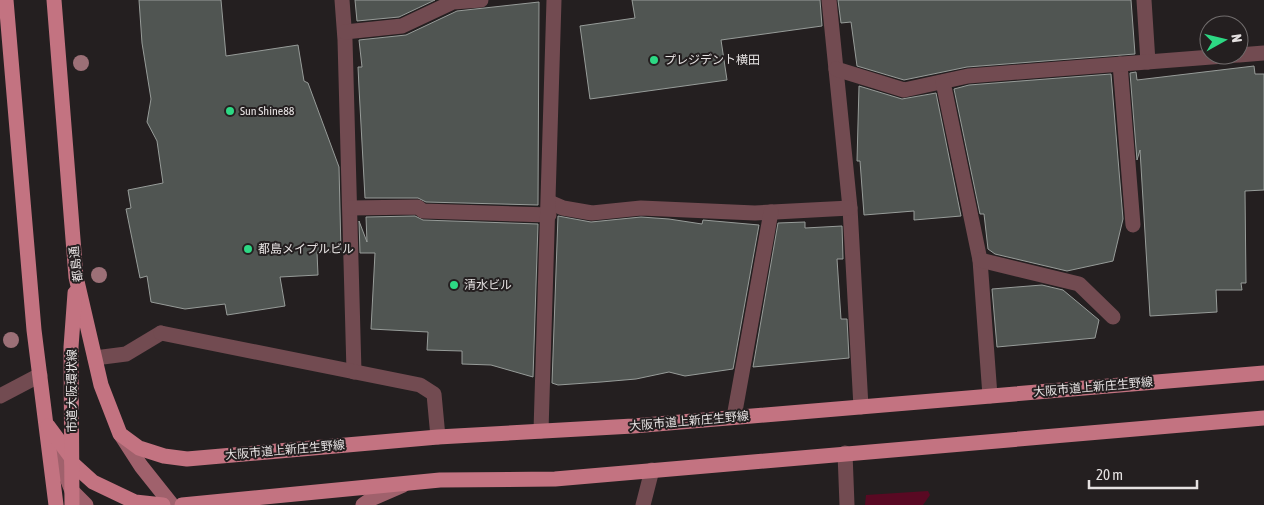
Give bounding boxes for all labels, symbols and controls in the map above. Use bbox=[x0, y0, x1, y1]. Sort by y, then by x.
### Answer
north arrow bbox=[1199, 15, 1249, 65]
text: N bbox=[1228, 33, 1245, 43]
place label: プレジデント横田 bbox=[664, 53, 760, 67]
marker: プレジデント横田 bbox=[648, 54, 660, 66]
place label: Sun Shine88 bbox=[240, 104, 295, 118]
marker: Sun Shine88 bbox=[224, 105, 236, 117]
place label: 都島メイプルビル bbox=[258, 242, 354, 256]
marker: 都島メイプルビル bbox=[242, 243, 254, 255]
street label: 都島通 bbox=[67, 245, 85, 283]
place label: 清水ビル bbox=[464, 278, 512, 292]
marker: 清水ビル bbox=[448, 279, 460, 291]
street label: 市道大阪環状線 bbox=[65, 349, 79, 433]
street label: 大阪市道上新庄生野線 bbox=[1033, 375, 1153, 399]
street label: 大阪市道上新庄生野線 bbox=[629, 409, 749, 433]
street label: 大阪市道上新庄生野線 bbox=[225, 438, 345, 462]
scale bar bbox=[1089, 458, 1196, 490]
text: 20 m bbox=[1096, 466, 1123, 483]

